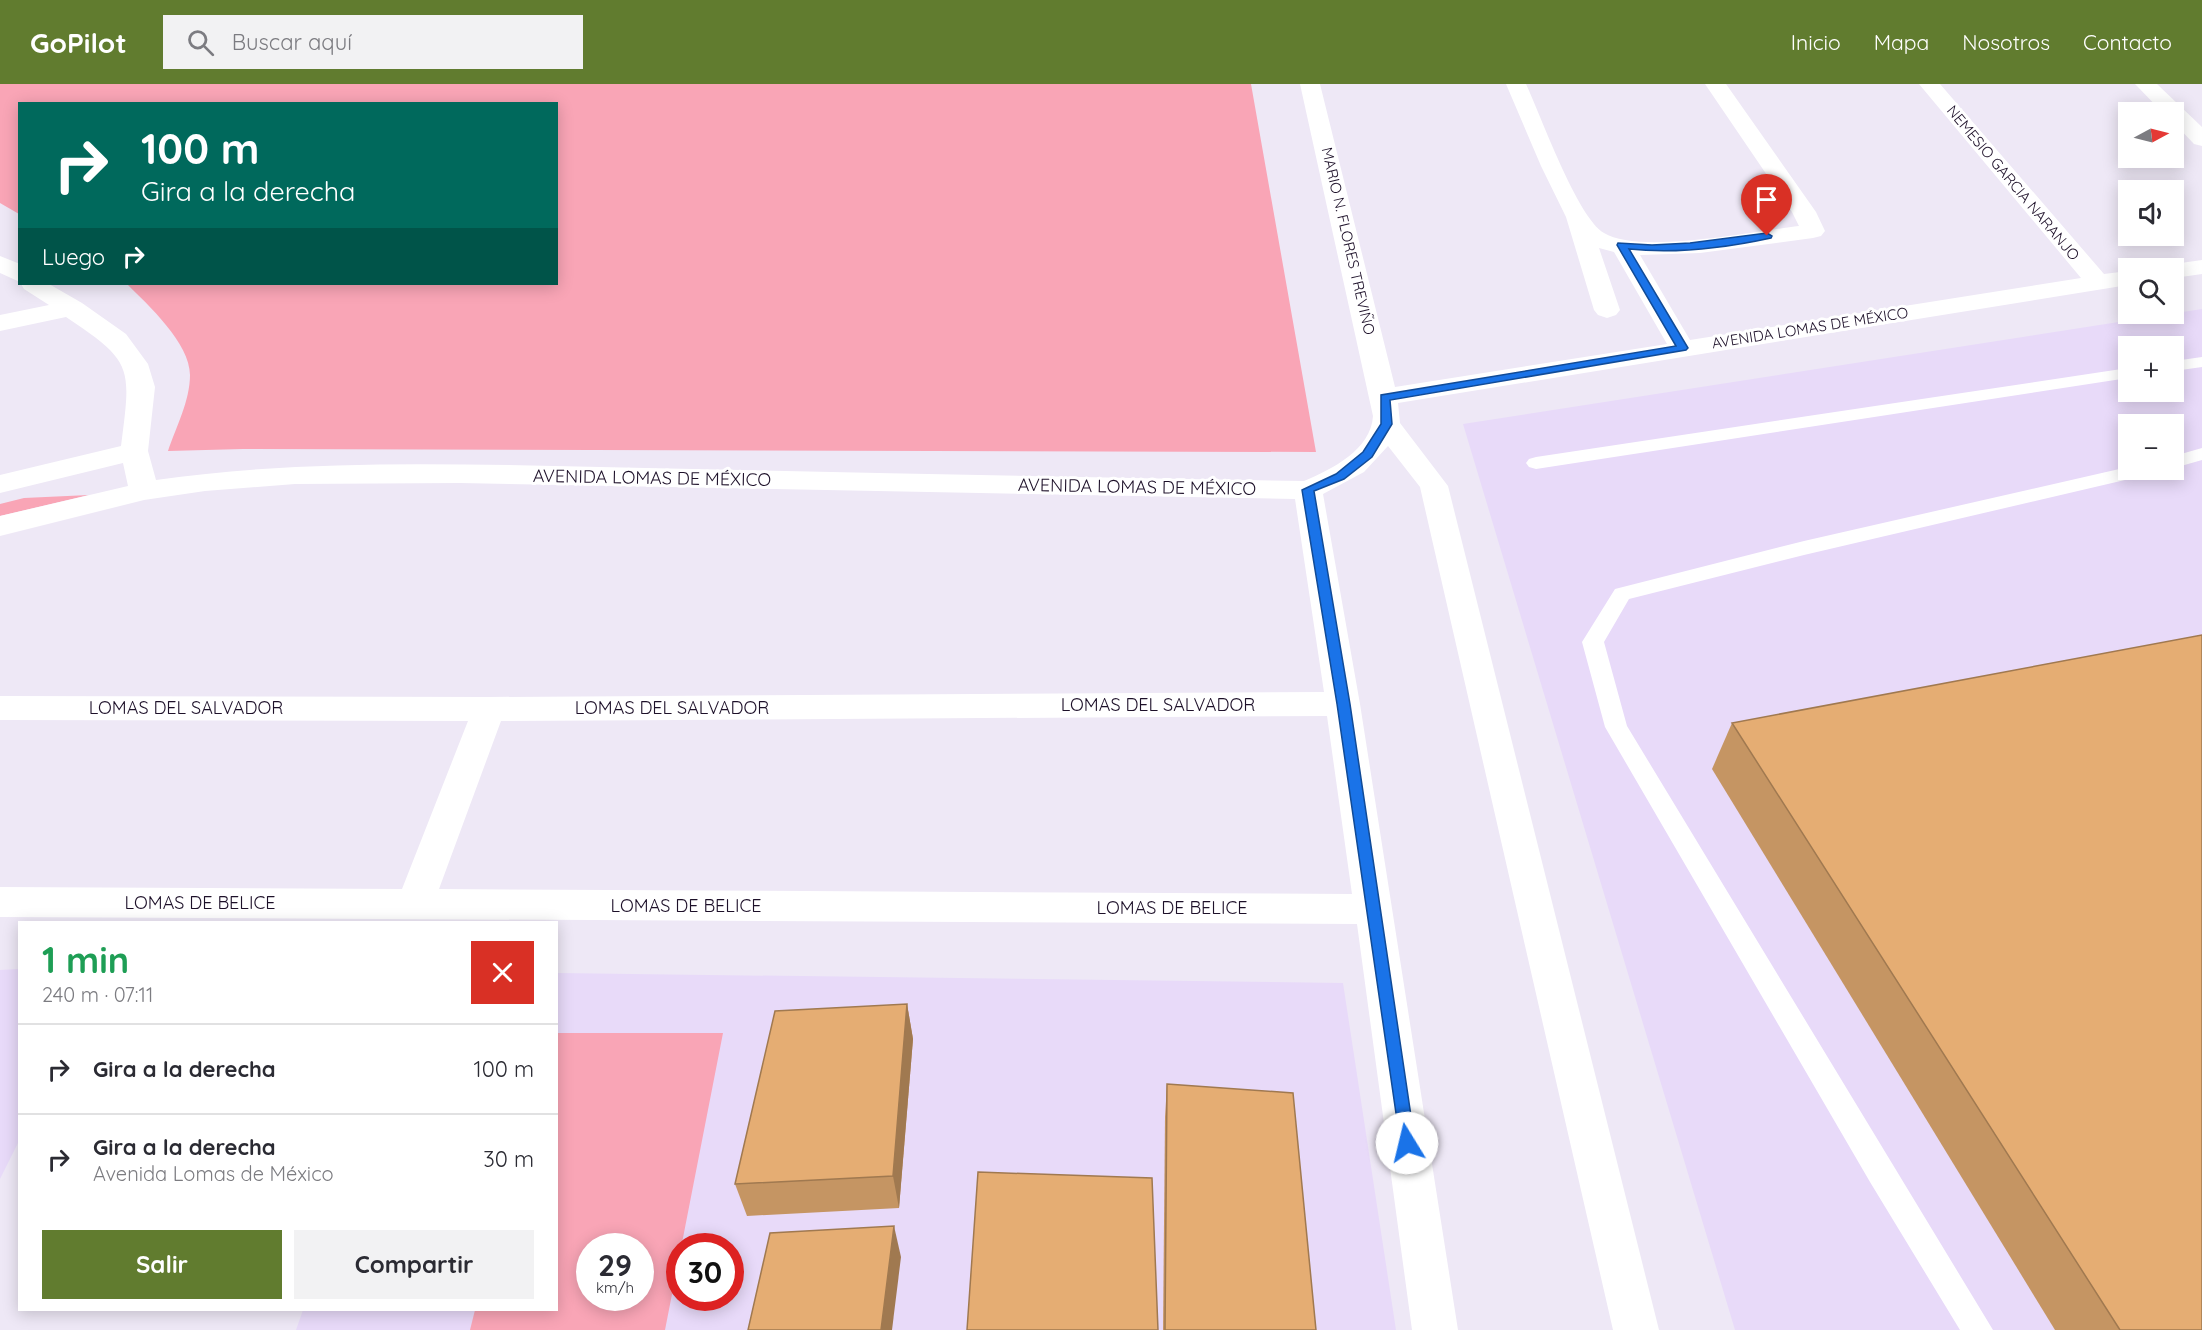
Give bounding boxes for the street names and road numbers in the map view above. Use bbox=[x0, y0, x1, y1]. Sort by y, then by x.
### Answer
street label: NEMESIO GARCIA NARANJO bbox=[1943, 101, 2084, 264]
street label: MARIO N. FLORES TREVIÑO bbox=[1318, 145, 1379, 337]
street label: AVENIDA LOMAS DE MÉXICO bbox=[1710, 303, 1909, 352]
street label: AVENIDA LOMAS DE MÉXICO bbox=[533, 464, 771, 491]
street label: AVENIDA LOMAS DE MÉXICO bbox=[1018, 473, 1256, 500]
street label: LOMAS DEL SALVADOR bbox=[1061, 693, 1255, 716]
street label: LOMAS DEL SALVADOR bbox=[89, 696, 283, 719]
street label: LOMAS DEL SALVADOR bbox=[575, 696, 769, 719]
street label: LOMAS DE BELICE bbox=[125, 891, 275, 914]
street label: LOMAS DE BELICE bbox=[611, 894, 761, 917]
street label: LOMAS DE BELICE bbox=[1097, 896, 1247, 919]

